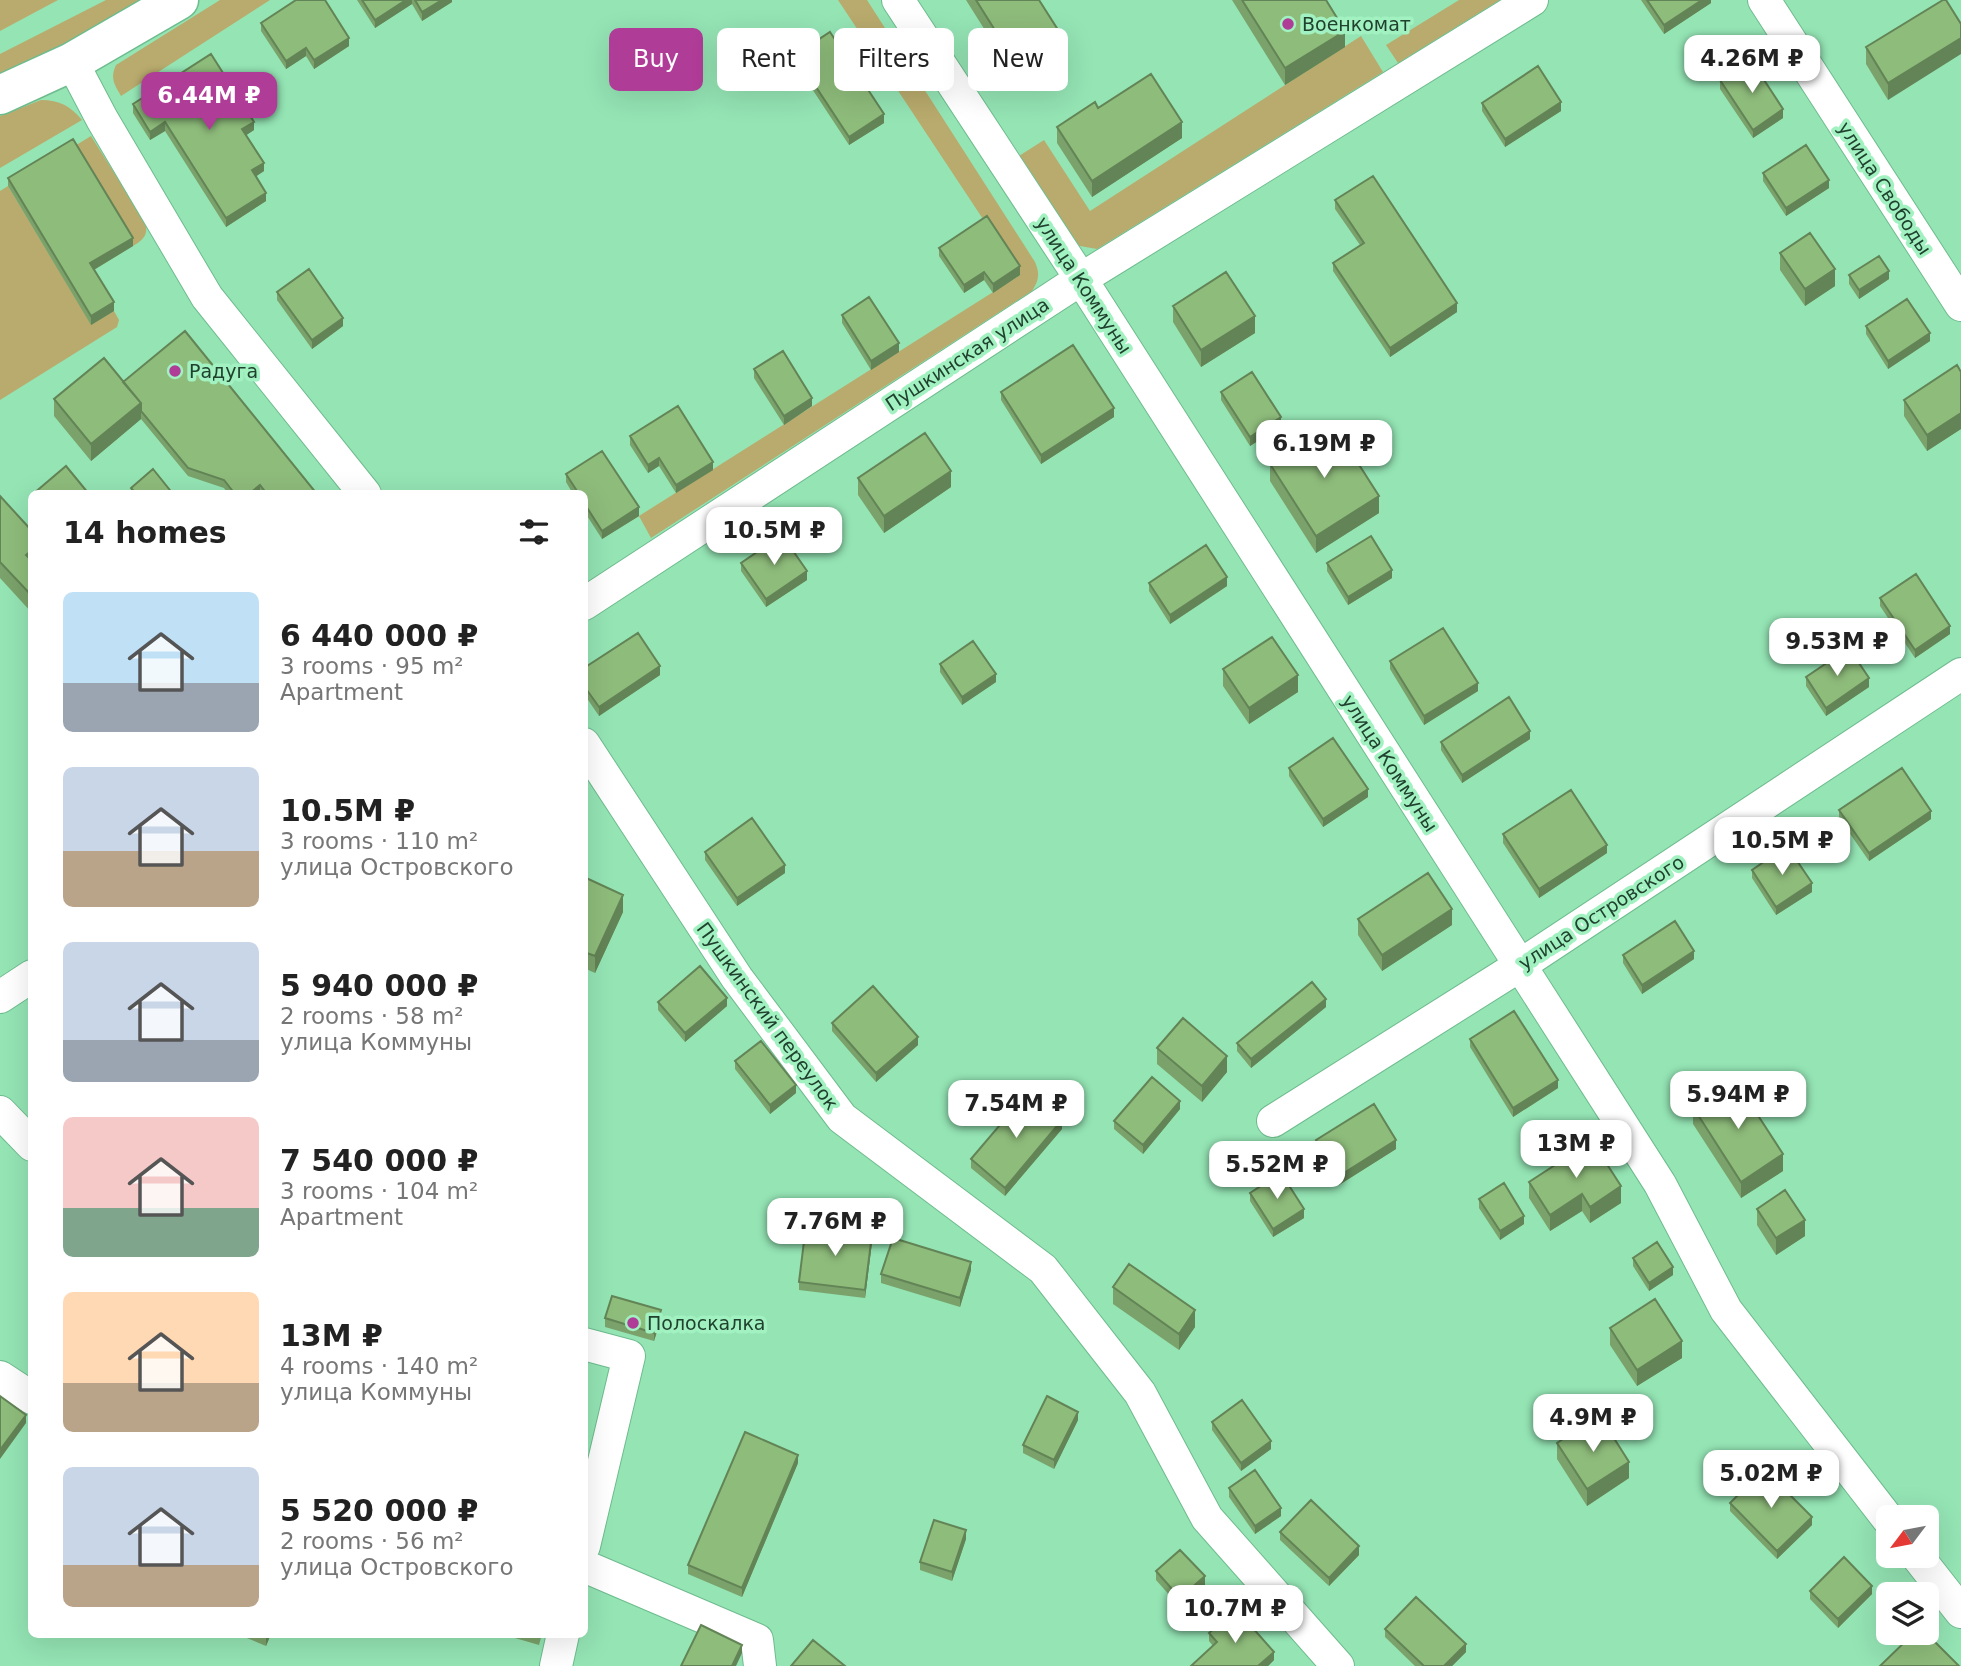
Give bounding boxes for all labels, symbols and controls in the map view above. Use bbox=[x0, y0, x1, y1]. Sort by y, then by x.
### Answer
place label: Военкомат bbox=[1302, 13, 1411, 35]
marker: Военкомат bbox=[1280, 16, 1296, 32]
chip: Buy bbox=[609, 28, 703, 91]
chip: Rent bbox=[717, 28, 820, 91]
chip: Filters bbox=[834, 28, 954, 91]
chip: New bbox=[968, 28, 1068, 91]
pin: 4.26M ₽ bbox=[1687, 36, 1817, 95]
text: 4.26M ₽ bbox=[1700, 45, 1804, 71]
pin: 6.44M ₽ bbox=[144, 72, 274, 132]
text: 6.44M ₽ bbox=[157, 82, 261, 108]
street label: улица Свободы bbox=[1834, 117, 1936, 259]
street label: улица Коммуны bbox=[1032, 212, 1136, 358]
street label: Пушкинская улица bbox=[881, 293, 1053, 415]
place label: Радуга bbox=[189, 360, 258, 382]
marker: Радуга bbox=[167, 363, 183, 379]
pin: 6.19M ₽ bbox=[1259, 420, 1389, 480]
text: 6.19M ₽ bbox=[1272, 430, 1376, 456]
pin: 10.5M ₽ bbox=[709, 508, 839, 567]
icon: filters bbox=[515, 513, 553, 551]
text: 14 homes bbox=[63, 515, 227, 550]
text: 10.5M ₽ bbox=[722, 517, 826, 543]
text: 6 440 000 ₽ bbox=[280, 618, 478, 653]
pin: 9.53M ₽ bbox=[1772, 618, 1902, 678]
icon: home bbox=[119, 620, 203, 704]
text: 9.53M ₽ bbox=[1785, 628, 1889, 654]
text: 3 rooms · 95 m² bbox=[280, 653, 464, 679]
text: Apartment bbox=[280, 679, 403, 705]
street label: улица Коммуны bbox=[1338, 690, 1442, 836]
text: 10.5M ₽ bbox=[280, 793, 415, 828]
icon: home bbox=[119, 795, 203, 879]
pin: 10.5M ₽ bbox=[1717, 818, 1847, 877]
text: 10.5M ₽ bbox=[1730, 827, 1834, 853]
text: 3 rooms · 110 m² bbox=[280, 828, 478, 854]
street label: улица Островского bbox=[1514, 850, 1688, 974]
text: улица Островского bbox=[280, 854, 513, 880]
street label: Пушкинский переулок bbox=[693, 918, 843, 1114]
text: 5 940 000 ₽ bbox=[280, 968, 478, 1003]
icon: home bbox=[119, 970, 203, 1054]
text: 2 rooms · 58 m² bbox=[280, 1003, 464, 1029]
text: улица Коммуны bbox=[280, 1029, 472, 1055]
pin: 5.94M ₽ bbox=[1673, 1072, 1803, 1131]
pin: 7.54M ₽ bbox=[951, 1080, 1081, 1140]
text: 5.94M ₽ bbox=[1686, 1081, 1790, 1107]
text: 7.54M ₽ bbox=[964, 1090, 1068, 1116]
pin: 13M ₽ bbox=[1527, 1120, 1625, 1180]
text: 13M ₽ bbox=[1537, 1130, 1615, 1156]
pin: 5.52M ₽ bbox=[1212, 1142, 1342, 1201]
text: 7 540 000 ₽ bbox=[280, 1143, 478, 1178]
icon: home bbox=[119, 1145, 203, 1229]
text: 5.52M ₽ bbox=[1225, 1151, 1329, 1177]
text: 3 rooms · 104 m² bbox=[280, 1178, 478, 1204]
pin: 7.76M ₽ bbox=[770, 1198, 900, 1258]
text: Apartment bbox=[280, 1204, 403, 1230]
text: 7.76M ₽ bbox=[783, 1208, 887, 1234]
place label: Полоскалка bbox=[647, 1312, 766, 1334]
marker: Полоскалка bbox=[625, 1315, 641, 1331]
text: 13M ₽ bbox=[280, 1318, 383, 1353]
icon: home bbox=[119, 1320, 203, 1404]
text: 4 rooms · 140 m² bbox=[280, 1353, 478, 1379]
text: улица Коммуны bbox=[280, 1379, 472, 1405]
pin: 4.9M ₽ bbox=[1536, 1394, 1650, 1454]
text: 4.9M ₽ bbox=[1549, 1404, 1637, 1430]
pin: 5.02M ₽ bbox=[1706, 1450, 1836, 1510]
text: 5.02M ₽ bbox=[1719, 1460, 1823, 1486]
text: 5 520 000 ₽ bbox=[280, 1493, 478, 1528]
icon: home bbox=[119, 1495, 203, 1579]
north arrow bbox=[1876, 1505, 1939, 1568]
map controls bbox=[1876, 1505, 1939, 1645]
text: 2 rooms · 56 m² bbox=[280, 1528, 464, 1554]
text: улица Островского bbox=[280, 1554, 513, 1580]
button: layers bbox=[1876, 1582, 1939, 1645]
pin: 10.7M ₽ bbox=[1170, 1586, 1300, 1645]
text: 10.7M ₽ bbox=[1183, 1595, 1287, 1621]

